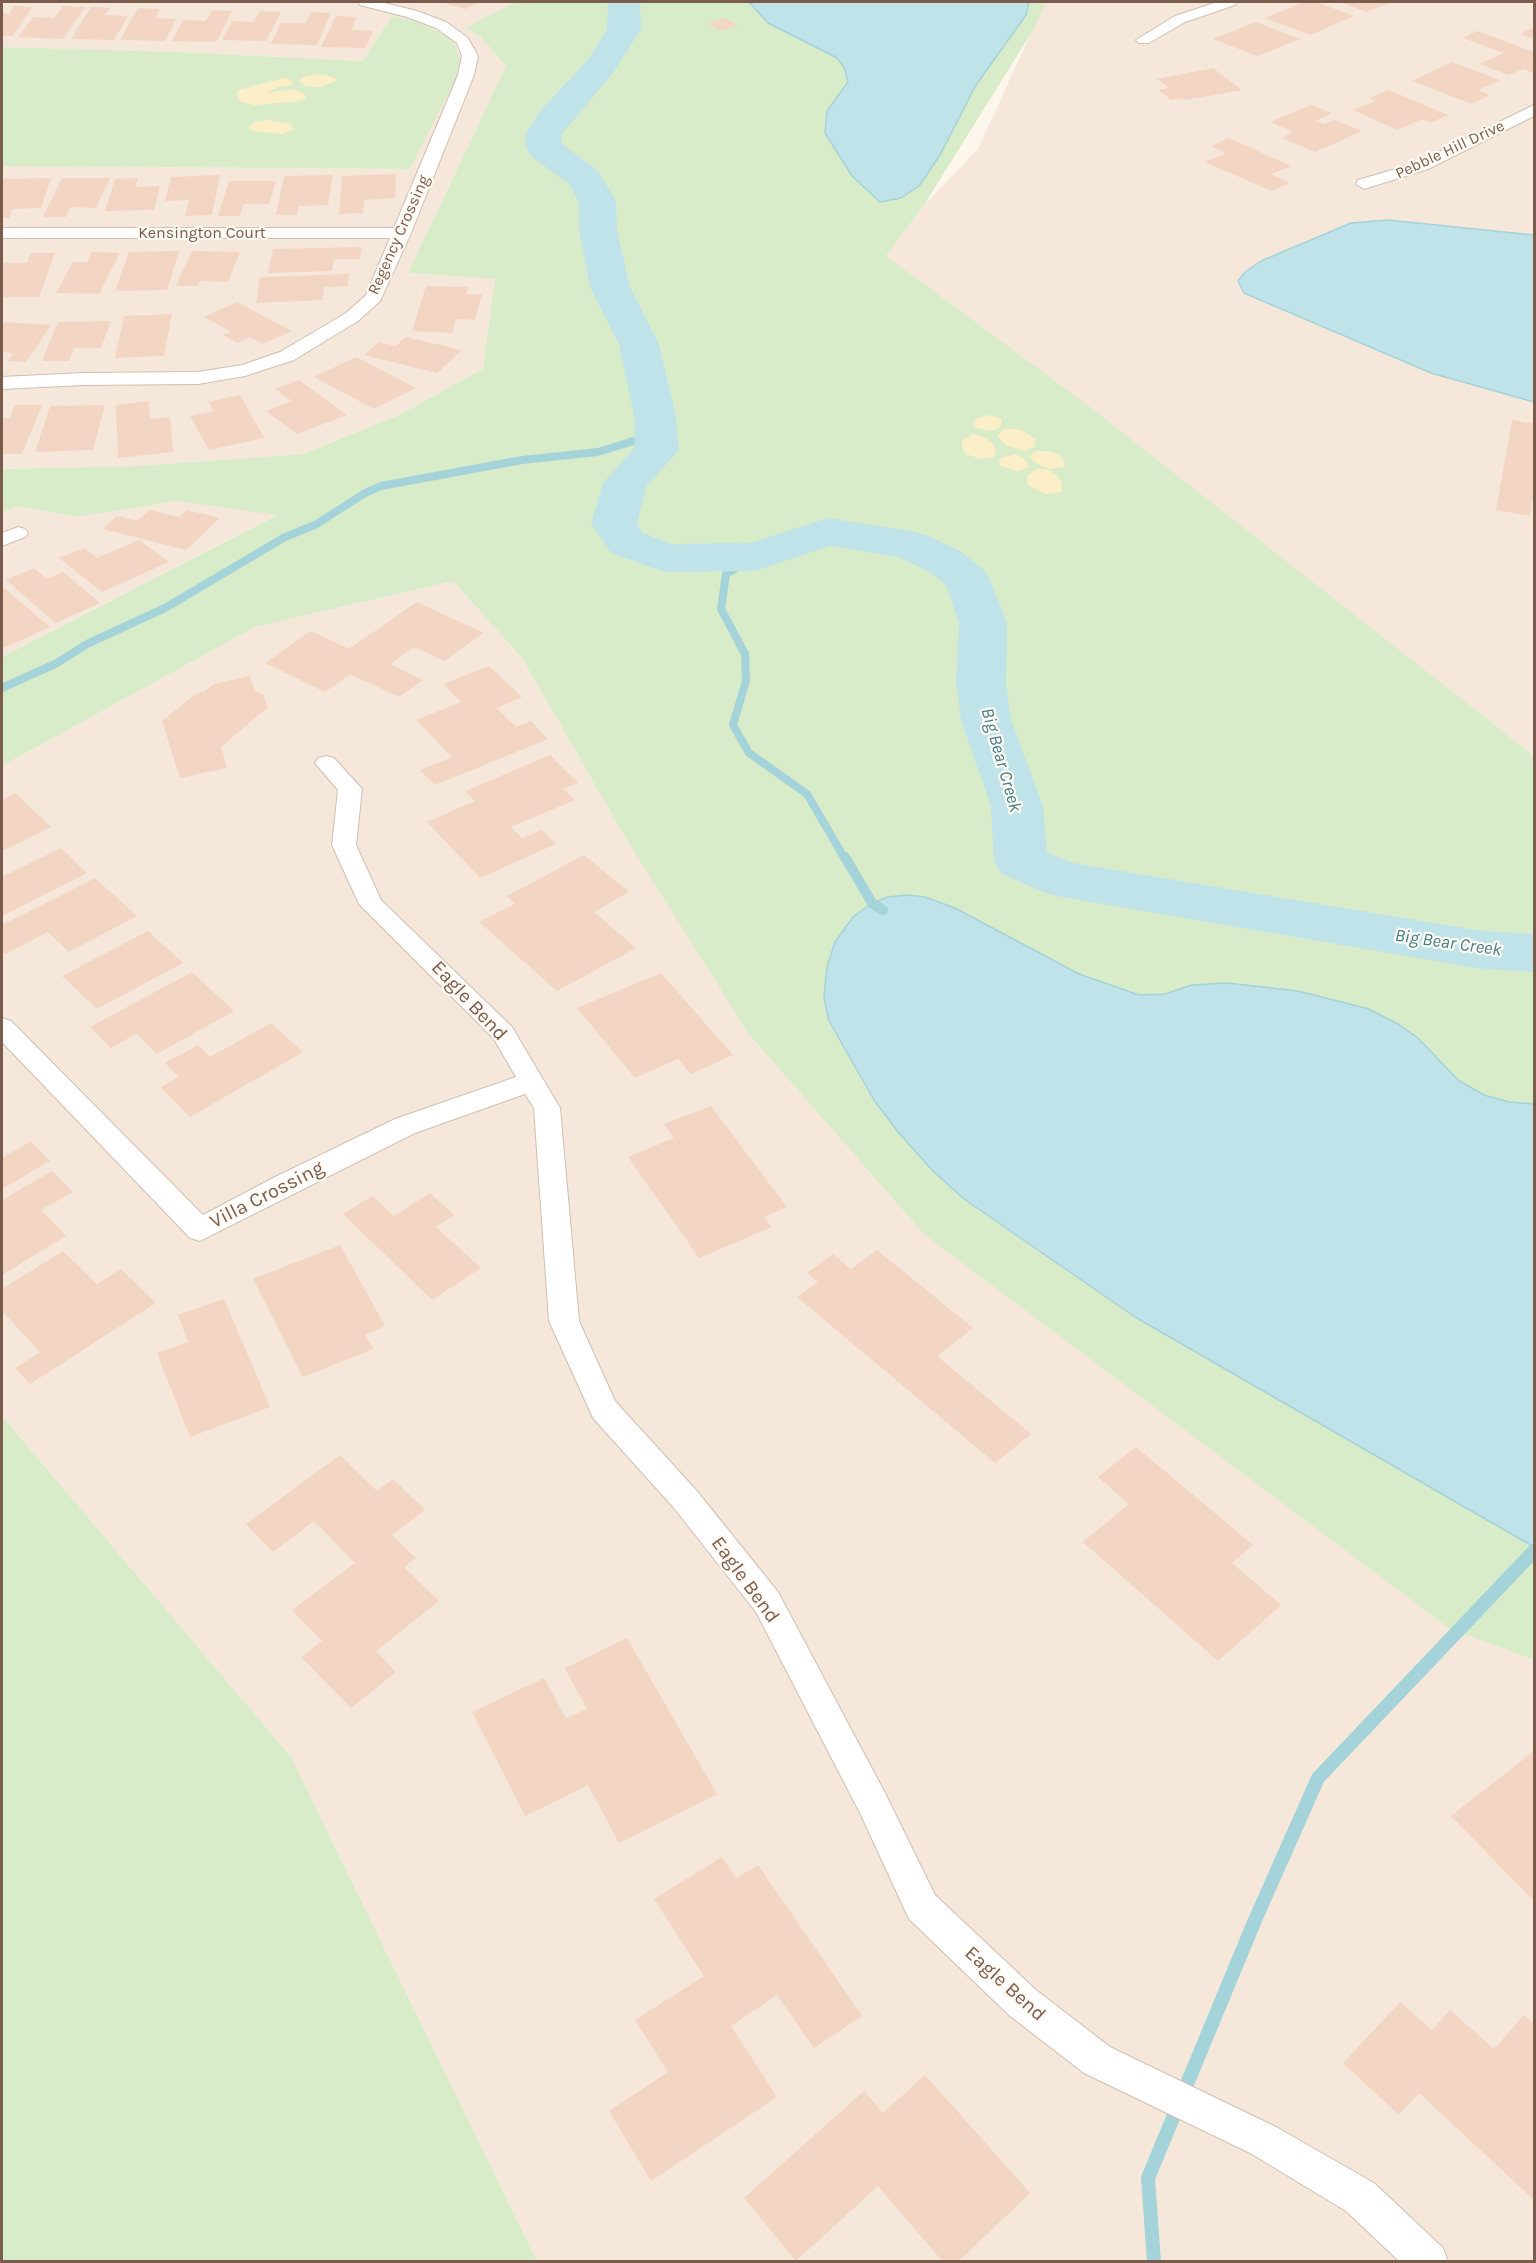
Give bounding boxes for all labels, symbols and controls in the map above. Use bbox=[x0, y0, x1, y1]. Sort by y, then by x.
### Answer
street label: Pebble Hill Drive bbox=[1392, 116, 1508, 184]
street label: Regency Crossing bbox=[364, 172, 434, 298]
street label: Kensington Court bbox=[138, 223, 266, 243]
water label: Big Bear Creek bbox=[976, 705, 1026, 815]
water label: Big Bear Creek bbox=[1393, 925, 1503, 961]
street label: Eagle Bend bbox=[426, 956, 512, 1046]
street label: Villa Crossing bbox=[206, 1156, 328, 1234]
street label: Eagle Bend bbox=[706, 1532, 784, 1628]
street label: Eagle Bend bbox=[960, 1941, 1050, 2027]

